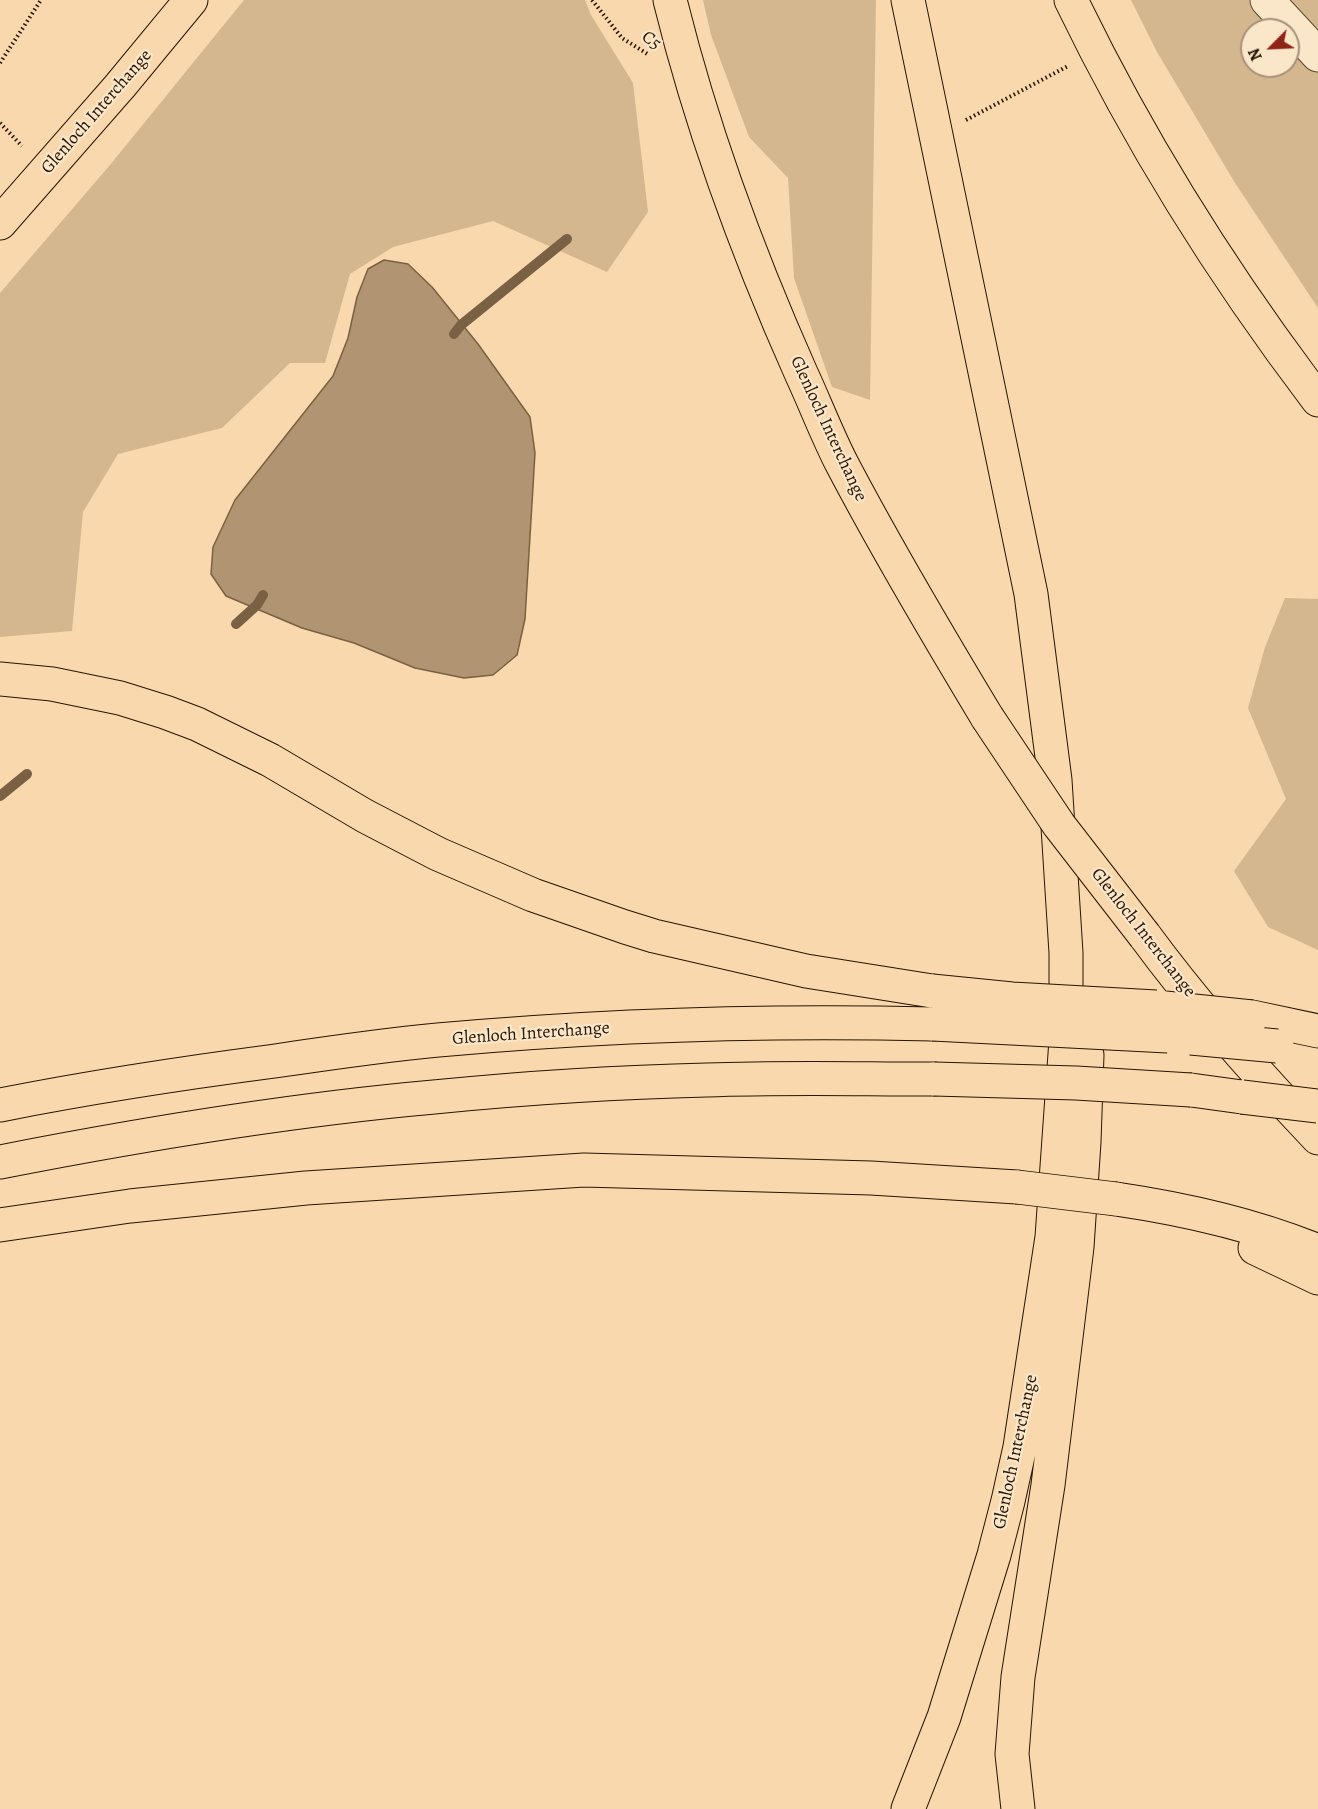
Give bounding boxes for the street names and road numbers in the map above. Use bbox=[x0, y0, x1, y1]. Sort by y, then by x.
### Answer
street label: C5 bbox=[637, 27, 665, 55]
street label: Glenloch Interchange bbox=[37, 45, 157, 179]
street label: Glenloch Interchange bbox=[785, 353, 871, 505]
street label: Glenloch Interchange bbox=[1086, 864, 1200, 1002]
street label: Glenloch Interchange bbox=[452, 1018, 610, 1050]
street label: Glenloch Interchange bbox=[989, 1373, 1043, 1531]

